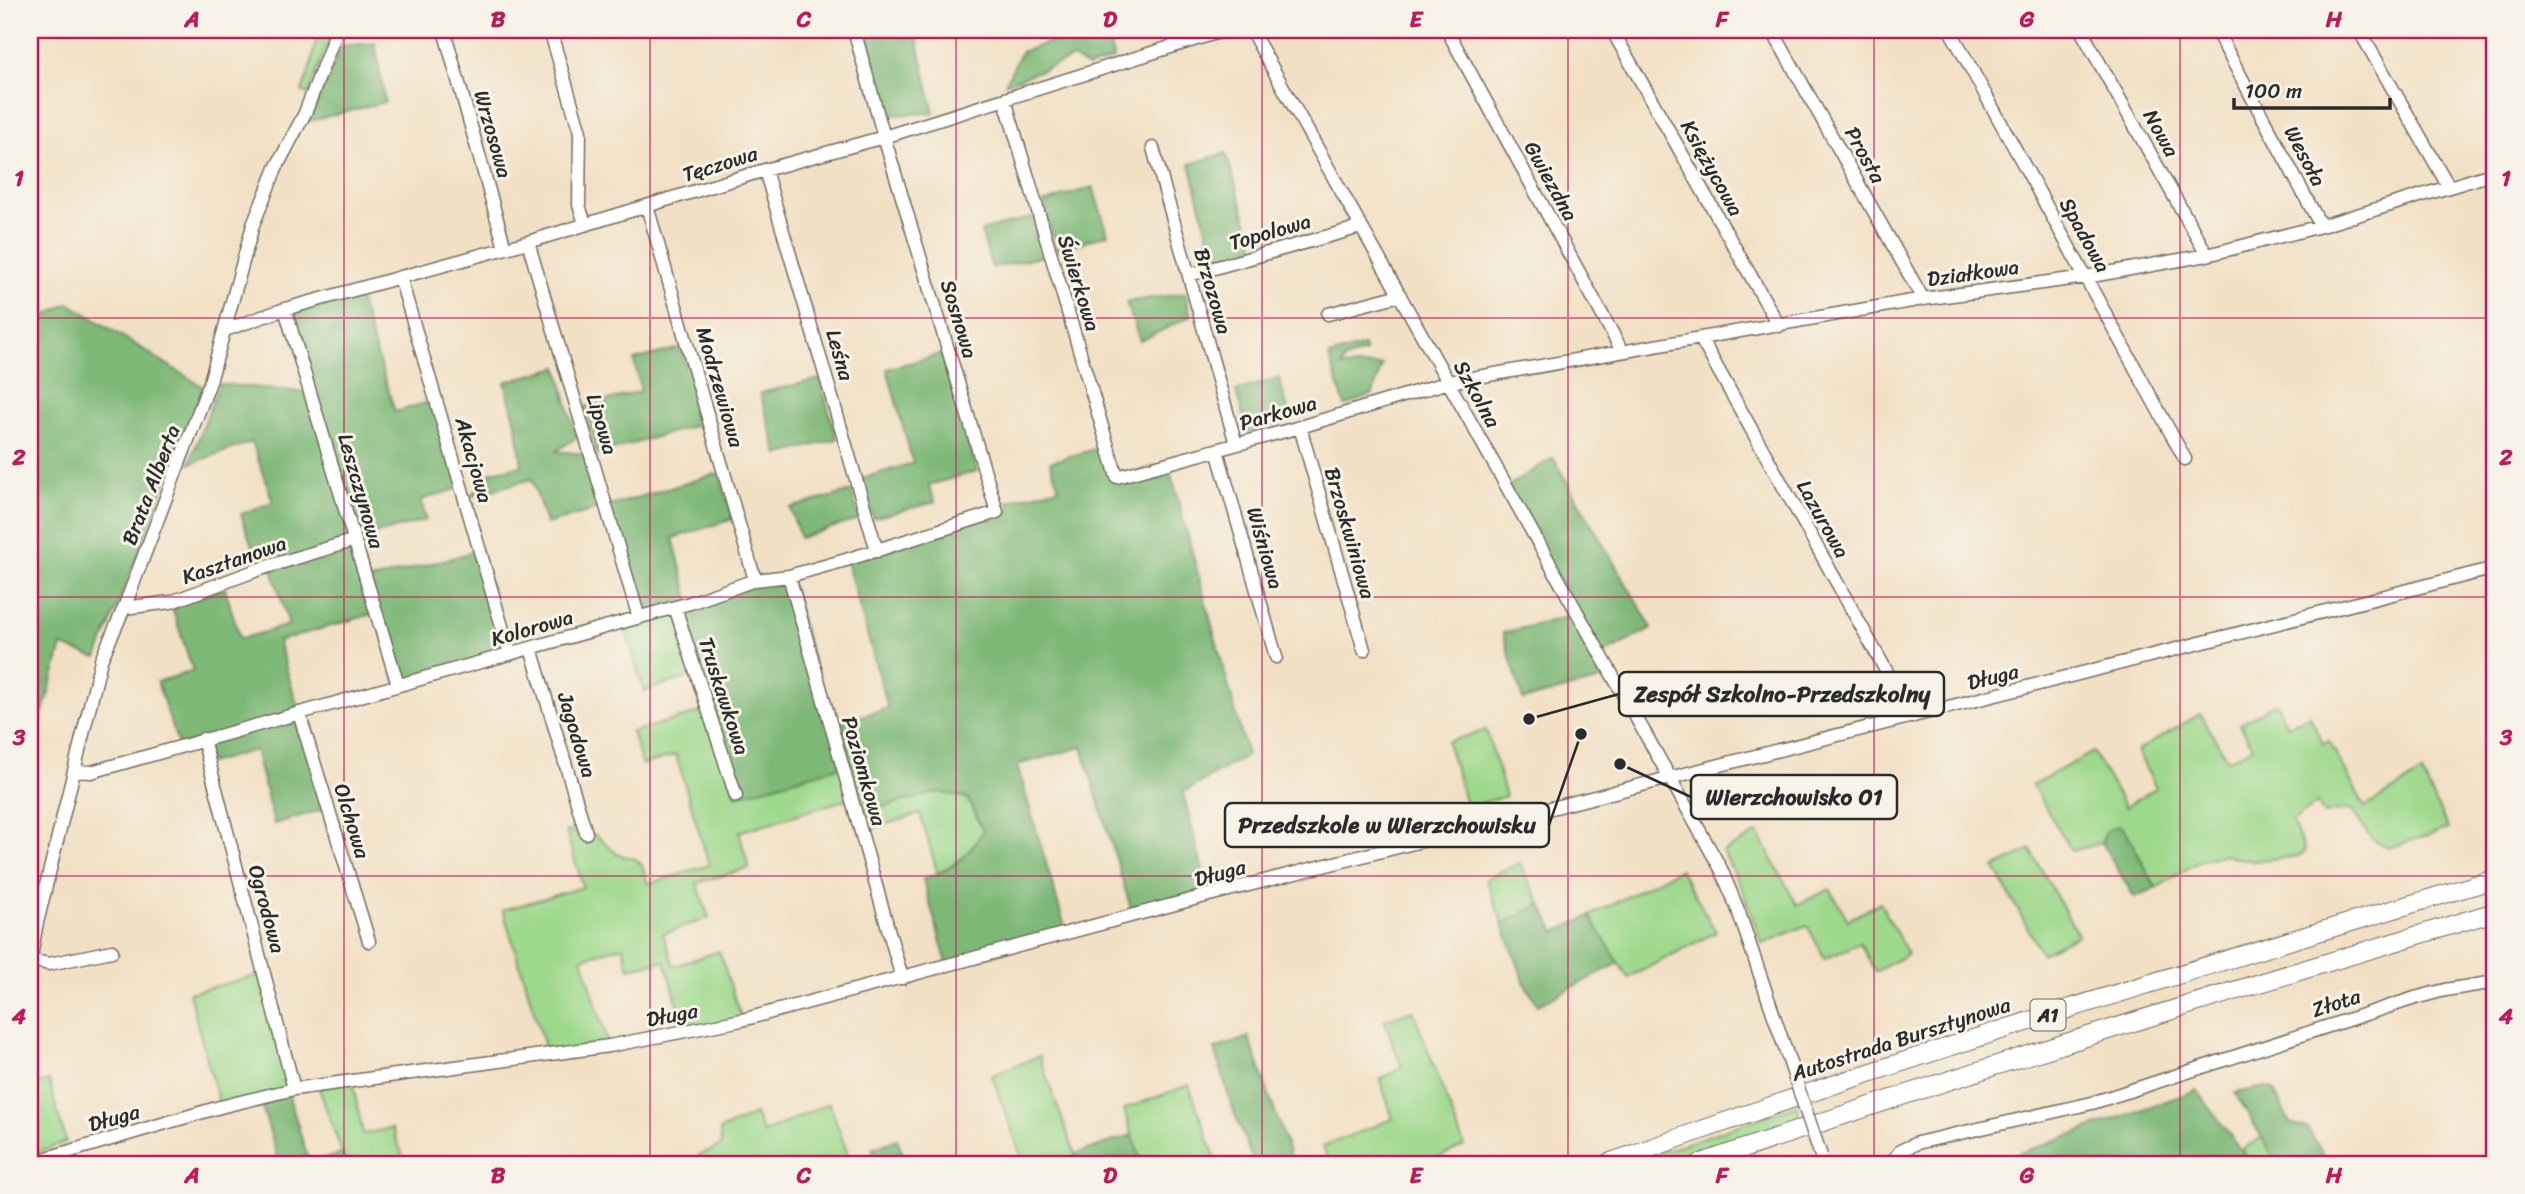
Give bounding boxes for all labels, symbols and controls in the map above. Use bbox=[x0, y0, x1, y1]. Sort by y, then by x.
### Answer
text: A bbox=[183, 0, 200, 40]
text: B bbox=[491, 0, 506, 40]
text: C bbox=[796, 0, 812, 40]
text: D bbox=[1103, 0, 1118, 40]
text: E bbox=[1410, 0, 1425, 40]
text: F bbox=[1715, 0, 1730, 40]
text: G bbox=[2019, 0, 2035, 40]
text: H bbox=[2325, 0, 2343, 40]
scale bar bbox=[2234, 66, 2390, 110]
text: 100 m bbox=[2245, 72, 2302, 110]
street label: Wrzosowa bbox=[462, 86, 524, 183]
street label: Nowa bbox=[2132, 102, 2190, 165]
street label: Księżycowa bbox=[1670, 112, 1755, 224]
street label: Prosta bbox=[1834, 119, 1897, 191]
street label: Wesoła bbox=[2273, 119, 2337, 194]
street label: Tęczowa bbox=[678, 134, 763, 193]
street label: Gwiezdna bbox=[1513, 134, 1589, 229]
text: 1 bbox=[14, 158, 24, 199]
text: 1 bbox=[2501, 158, 2511, 199]
street label: Spadowa bbox=[2049, 190, 2122, 280]
street label: Topolowa bbox=[1225, 202, 1316, 262]
street label: Świerkowa bbox=[1046, 230, 1112, 337]
street label: Brzozowa bbox=[1183, 243, 1244, 339]
street label: Działkowa bbox=[1925, 248, 2022, 298]
street label: Sosnowa bbox=[929, 275, 989, 364]
street label: Modrzewiowa bbox=[685, 322, 756, 452]
street label: Leśna bbox=[815, 325, 866, 386]
street label: Szkolna bbox=[1443, 353, 1511, 435]
street label: Parkowa bbox=[1235, 384, 1322, 442]
street label: Lipowa bbox=[575, 389, 629, 460]
street label: Akacjowa bbox=[443, 412, 504, 508]
street label: Brata Alberta bbox=[111, 419, 192, 551]
street label: Leszczynowa bbox=[326, 429, 396, 554]
text: 2 bbox=[11, 437, 26, 478]
text: 2 bbox=[2498, 437, 2513, 478]
street label: Brzoskwiniowa bbox=[1313, 463, 1387, 604]
street label: Lazurowa bbox=[1786, 472, 1861, 566]
street label: Wiśniowa bbox=[1235, 502, 1295, 594]
street label: Kasztanowa bbox=[176, 524, 292, 596]
street label: Kolorowa bbox=[486, 598, 578, 658]
street label: Truskawkowa bbox=[687, 632, 761, 760]
street label: Długa bbox=[1963, 652, 2023, 702]
callout: Zespół Szkolno-Przedszkolny bbox=[1619, 672, 1944, 716]
text: Zespół Szkolno-Przedszkolny bbox=[1633, 674, 1932, 715]
street label: Jagodowa bbox=[546, 686, 608, 783]
street label: Poziomkowa bbox=[830, 712, 898, 831]
text: 3 bbox=[12, 717, 26, 758]
text: 3 bbox=[2499, 717, 2513, 758]
callout: Wierzchowisko 01 bbox=[1691, 775, 1897, 819]
text: Wierzchowisko 01 bbox=[1705, 777, 1883, 818]
street label: Olchowa bbox=[323, 779, 382, 864]
callout: Przedszkole w Wierzchowisku bbox=[1225, 803, 1549, 847]
text: Przedszkole w Wierzchowisku bbox=[1238, 805, 1537, 846]
street label: Długa bbox=[1190, 848, 1250, 898]
street label: Ogrodowa bbox=[237, 860, 297, 958]
street label: Złota bbox=[2306, 977, 2366, 1029]
street label: Autostrada Bursztynowa bbox=[1786, 986, 2016, 1093]
street label: Długa bbox=[643, 991, 702, 1039]
text: 4 bbox=[11, 996, 27, 1037]
text: 4 bbox=[2498, 996, 2514, 1037]
road number: A1 bbox=[2030, 1000, 2066, 1030]
street label: Długa bbox=[84, 1092, 145, 1143]
text: A bbox=[183, 1155, 200, 1194]
text: B bbox=[491, 1155, 506, 1194]
text: C bbox=[796, 1155, 812, 1194]
text: D bbox=[1103, 1155, 1118, 1194]
text: E bbox=[1410, 1155, 1425, 1194]
text: F bbox=[1715, 1155, 1730, 1194]
text: G bbox=[2019, 1155, 2035, 1194]
text: H bbox=[2325, 1155, 2343, 1194]

